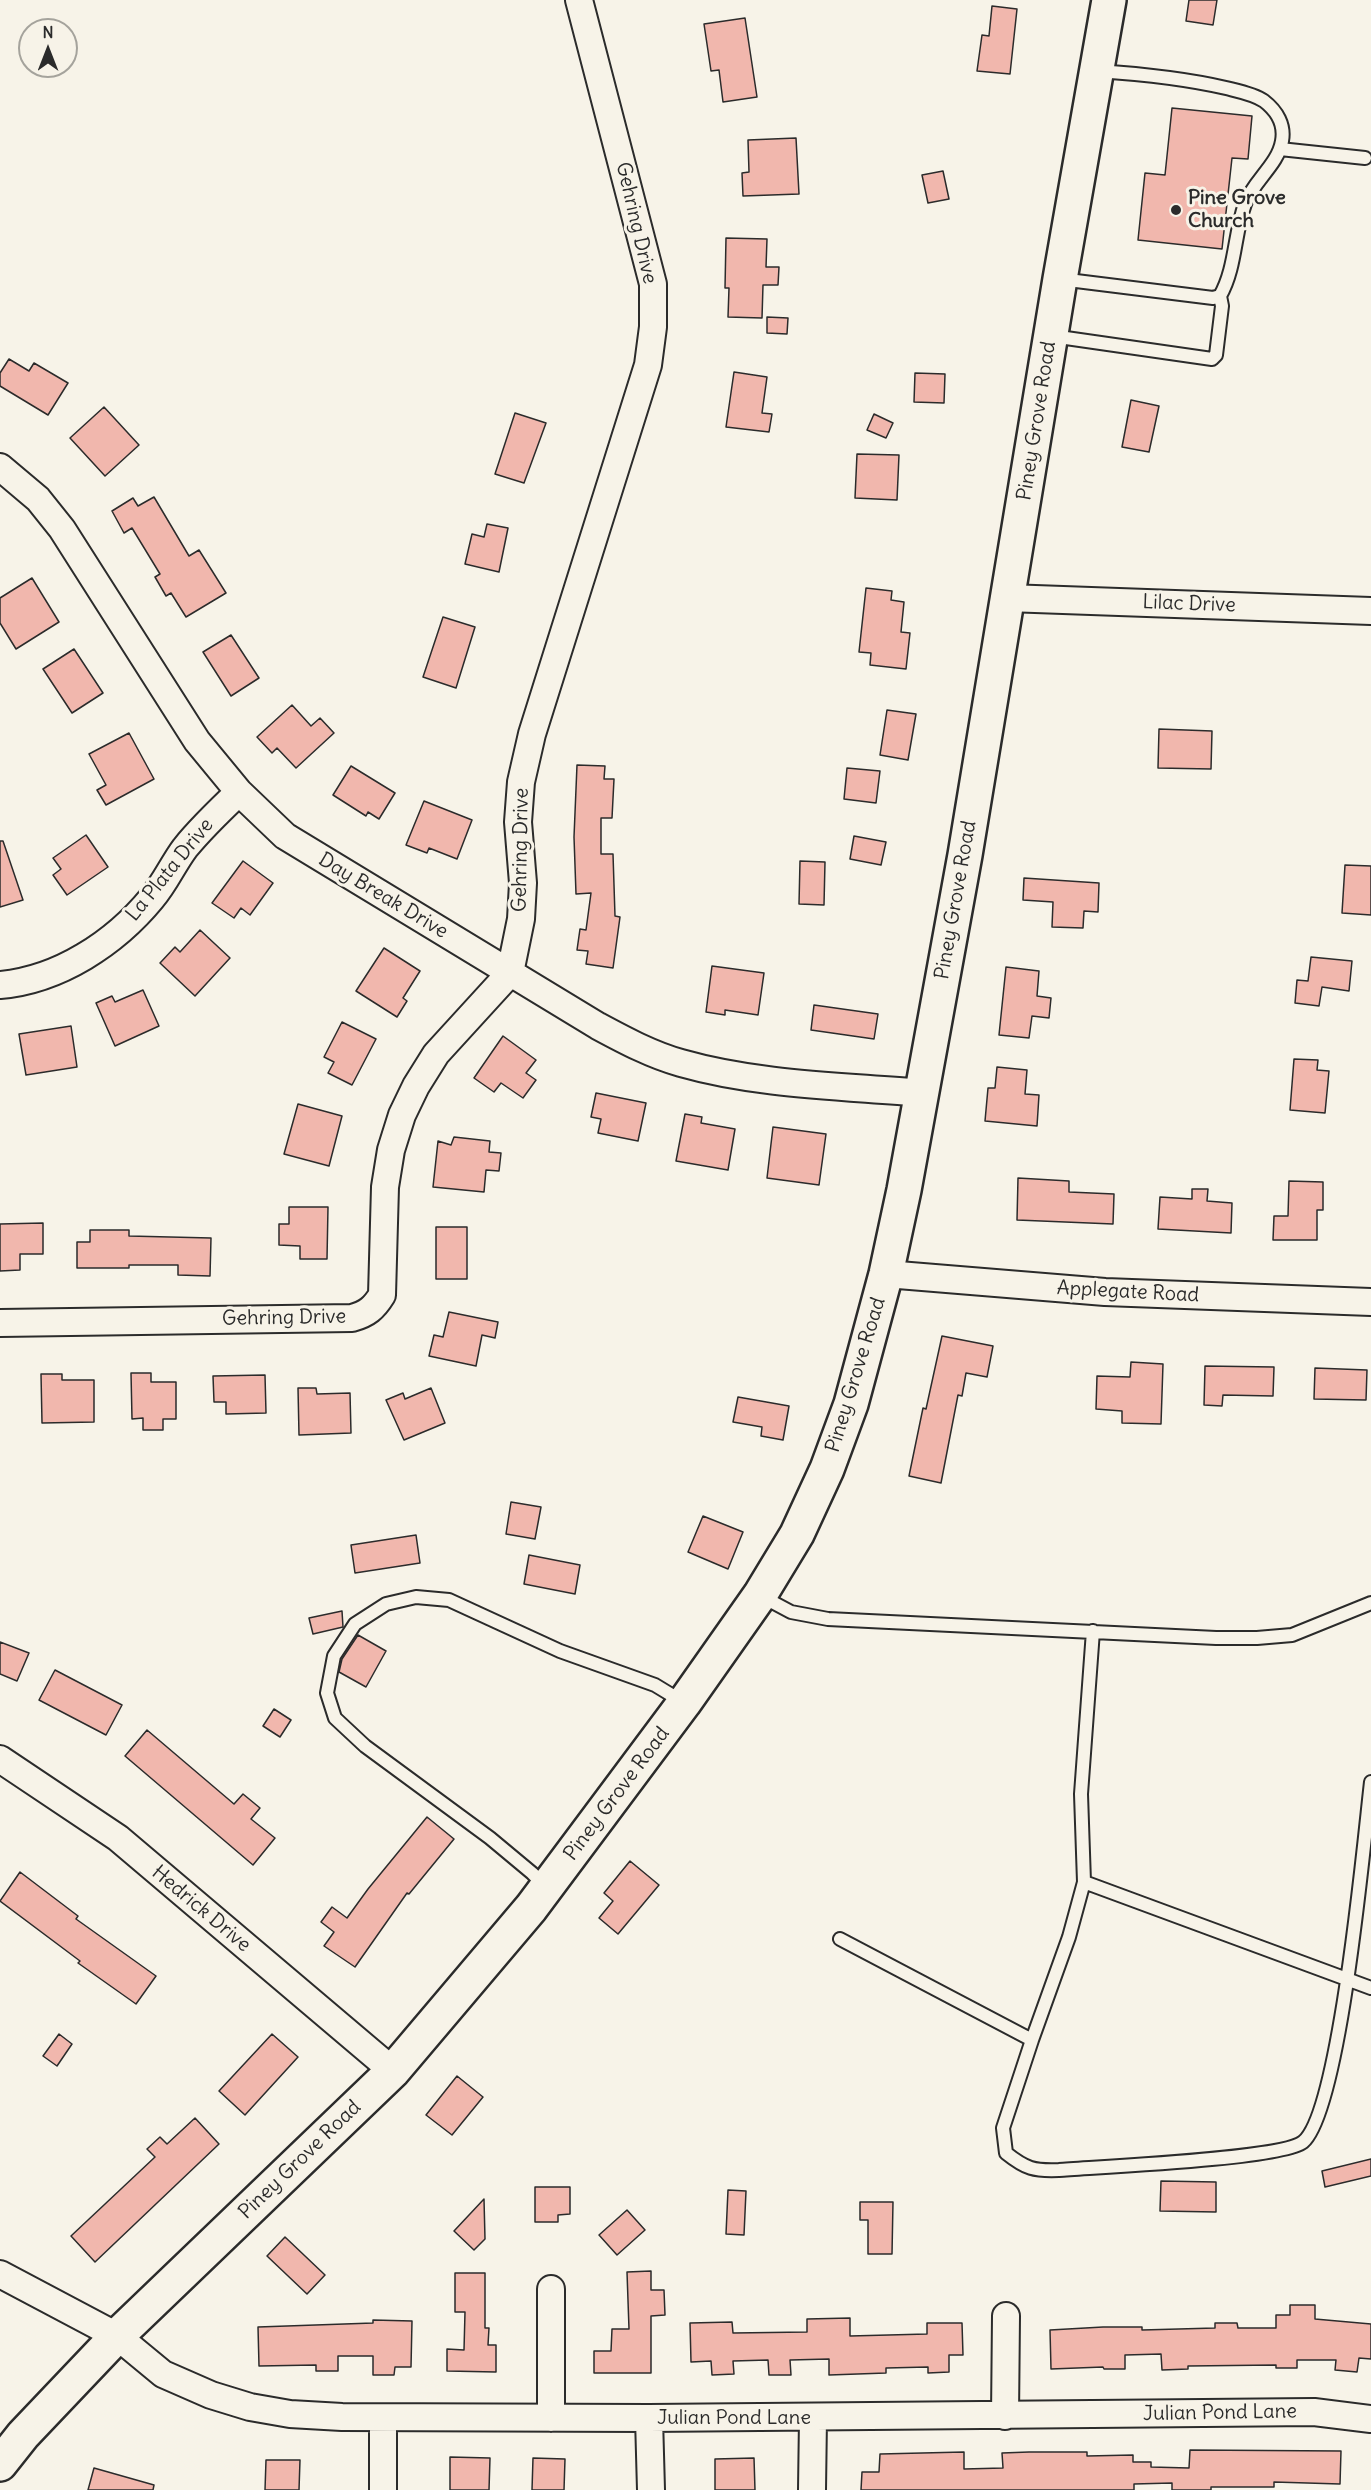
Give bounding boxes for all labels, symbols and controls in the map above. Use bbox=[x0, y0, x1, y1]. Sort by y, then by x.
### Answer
north arrow bbox=[18, 18, 78, 78]
text: N bbox=[42, 22, 54, 42]
street label: Gehring Drive bbox=[610, 160, 662, 286]
place label: Pine Grove Church bbox=[1188, 186, 1286, 233]
marker: Pine Grove Church bbox=[1169, 203, 1183, 217]
street label: Piney Grove Road bbox=[1013, 340, 1061, 502]
street label: Lilac Drive bbox=[1142, 590, 1236, 618]
street label: Gehring Drive bbox=[508, 788, 534, 912]
street label: La Plata Drive bbox=[121, 814, 219, 926]
street label: Piney Grove Road bbox=[930, 819, 982, 981]
street label: Day Break Drive bbox=[314, 848, 452, 944]
street label: Applegate Road bbox=[1056, 1276, 1200, 1308]
street label: Piney Grove Road bbox=[821, 1295, 891, 1455]
street label: Gehring Drive bbox=[222, 1305, 346, 1331]
street label: Piney Grove Road bbox=[559, 1723, 675, 1865]
street label: Hedrick Drive bbox=[147, 1861, 255, 1957]
street label: Piney Grove Road bbox=[234, 2096, 366, 2224]
street label: Julian Pond Lane bbox=[1143, 2400, 1297, 2426]
street label: Julian Pond Lane bbox=[657, 2406, 811, 2430]

